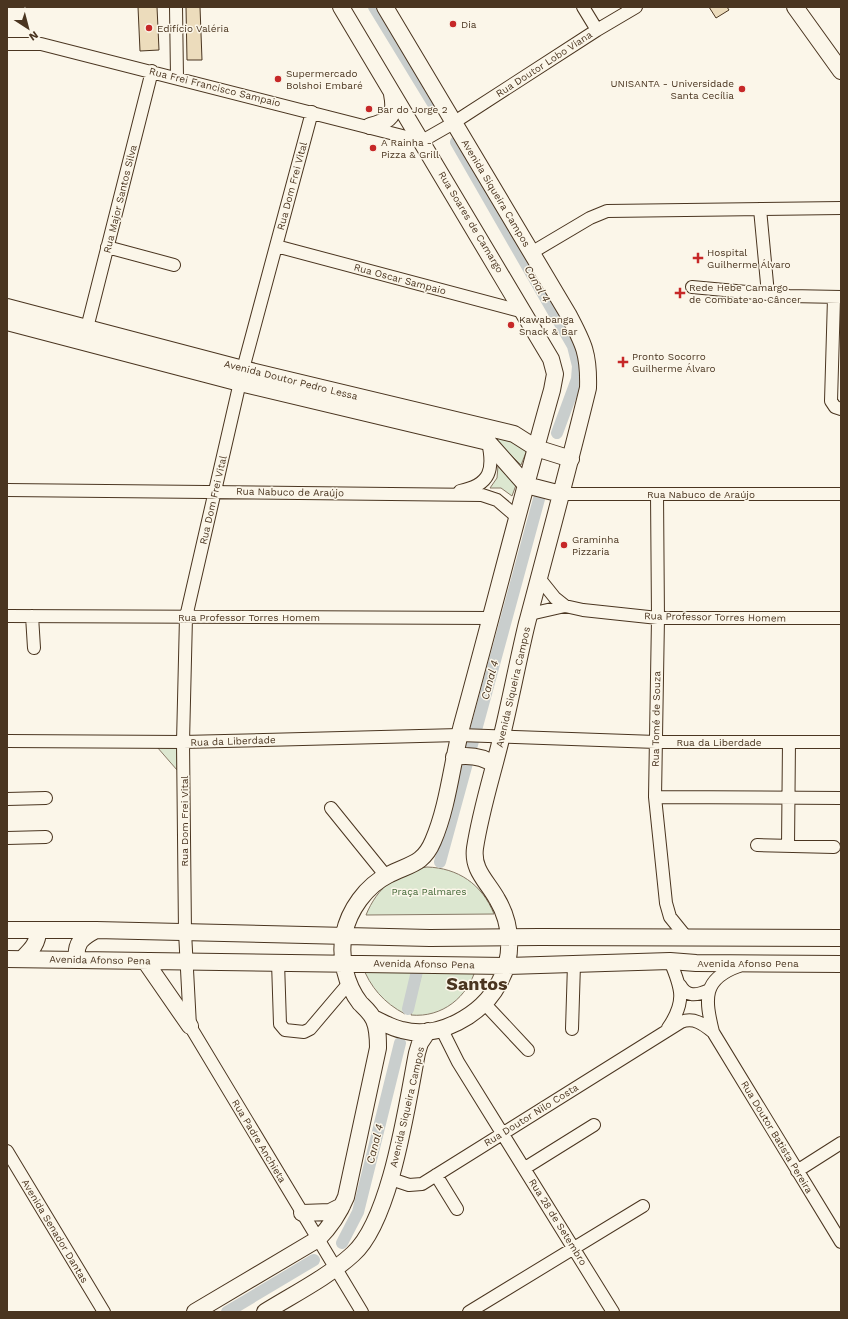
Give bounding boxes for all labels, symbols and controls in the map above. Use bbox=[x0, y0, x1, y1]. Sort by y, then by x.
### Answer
north arrow bbox=[8, 8, 48, 48]
marker: Dia bbox=[448, 19, 458, 29]
place label: Dia bbox=[461, 19, 477, 30]
marker: Edifício Valéria bbox=[144, 23, 154, 33]
place label: Edifício Valéria bbox=[157, 23, 229, 34]
text: N bbox=[26, 28, 41, 43]
street label: Rua Doutor Lobo Viana bbox=[494, 29, 594, 99]
street label: Rua Frei Francisco Sampaio bbox=[148, 65, 282, 109]
place label: Supermercado Bolshoi Embaré bbox=[286, 68, 363, 91]
marker: Supermercado Bolshoi Embaré bbox=[273, 74, 283, 84]
place label: UNISANTA - Universidade Santa Cecília bbox=[610, 78, 734, 101]
marker: UNISANTA - Universidade Santa Cecília bbox=[737, 84, 747, 94]
marker: Bar do Jorge 2 bbox=[364, 104, 374, 114]
place label: Bar do Jorge 2 bbox=[377, 104, 448, 115]
place label: A Rainha - Pizza & Grill bbox=[381, 137, 439, 160]
street label: Avenida Siqueira Campos bbox=[459, 137, 533, 249]
street label: Rua Dom Frei Vital bbox=[275, 141, 309, 231]
street label: Rua Major Santos Silva bbox=[101, 143, 139, 254]
marker: A Rainha - Pizza & Grill bbox=[368, 143, 378, 153]
street label: Rua Soares de Camargo bbox=[436, 169, 506, 275]
place label: Hospital Guilherme Álvaro bbox=[707, 247, 791, 270]
marker: Hospital Guilherme Álvaro bbox=[692, 252, 704, 264]
street label: Rua Oscar Sampaio bbox=[353, 261, 447, 297]
water label: Canal 4 bbox=[521, 263, 553, 305]
place label: Rede Hebe Camargo de Combate ao Câncer bbox=[689, 282, 801, 305]
marker: Rede Hebe Camargo de Combate ao Câncer bbox=[674, 287, 686, 299]
place label: Kawabanga Snack & Bar bbox=[519, 314, 578, 337]
marker: Kawabanga Snack & Bar bbox=[506, 320, 516, 330]
place label: Pronto Socorro Guilherme Álvaro bbox=[632, 351, 716, 374]
marker: Pronto Socorro Guilherme Álvaro bbox=[617, 356, 629, 368]
street label: Avenida Doutor Pedro Lessa bbox=[223, 358, 359, 402]
street label: Rua Dom Frei Vital bbox=[197, 454, 229, 546]
street label: Rua Nabuco de Araújo bbox=[236, 486, 344, 498]
street label: Rua Nabuco de Araújo bbox=[647, 489, 755, 500]
place label: Graminha Pizzaria bbox=[572, 534, 619, 557]
marker: Graminha Pizzaria bbox=[559, 540, 569, 550]
street label: Rua Professor Torres Homem bbox=[644, 610, 786, 624]
street label: Rua Professor Torres Homem bbox=[178, 612, 320, 623]
street label: Avenida Siqueira Campos bbox=[494, 626, 532, 748]
water label: Canal 4 bbox=[479, 659, 501, 701]
street label: Rua Tomé de Souza bbox=[650, 671, 662, 767]
street label: Rua da Liberdade bbox=[190, 734, 276, 748]
street label: Rua da Liberdade bbox=[676, 737, 762, 748]
street label: Rua Dom Frei Vital bbox=[179, 776, 190, 866]
park label: Praça Palmares bbox=[391, 886, 467, 897]
street label: Avenida Afonso Pena bbox=[49, 954, 151, 966]
street label: Avenida Afonso Pena bbox=[373, 958, 475, 970]
street label: Avenida Afonso Pena bbox=[697, 958, 799, 969]
district label: Santos bbox=[446, 973, 508, 994]
street label: Avenida Siqueira Campos bbox=[388, 1046, 426, 1168]
street label: Rua Doutor Batista Pereira bbox=[739, 1079, 815, 1196]
street label: Rua Doutor Nilo Costa bbox=[482, 1081, 580, 1149]
street label: Rua Padre Anchieta bbox=[230, 1097, 288, 1185]
water label: Canal 4 bbox=[364, 1123, 386, 1165]
street label: Avenida Senador Dantas bbox=[20, 1177, 90, 1285]
street label: Rua 28 de Setembro bbox=[527, 1177, 589, 1267]

